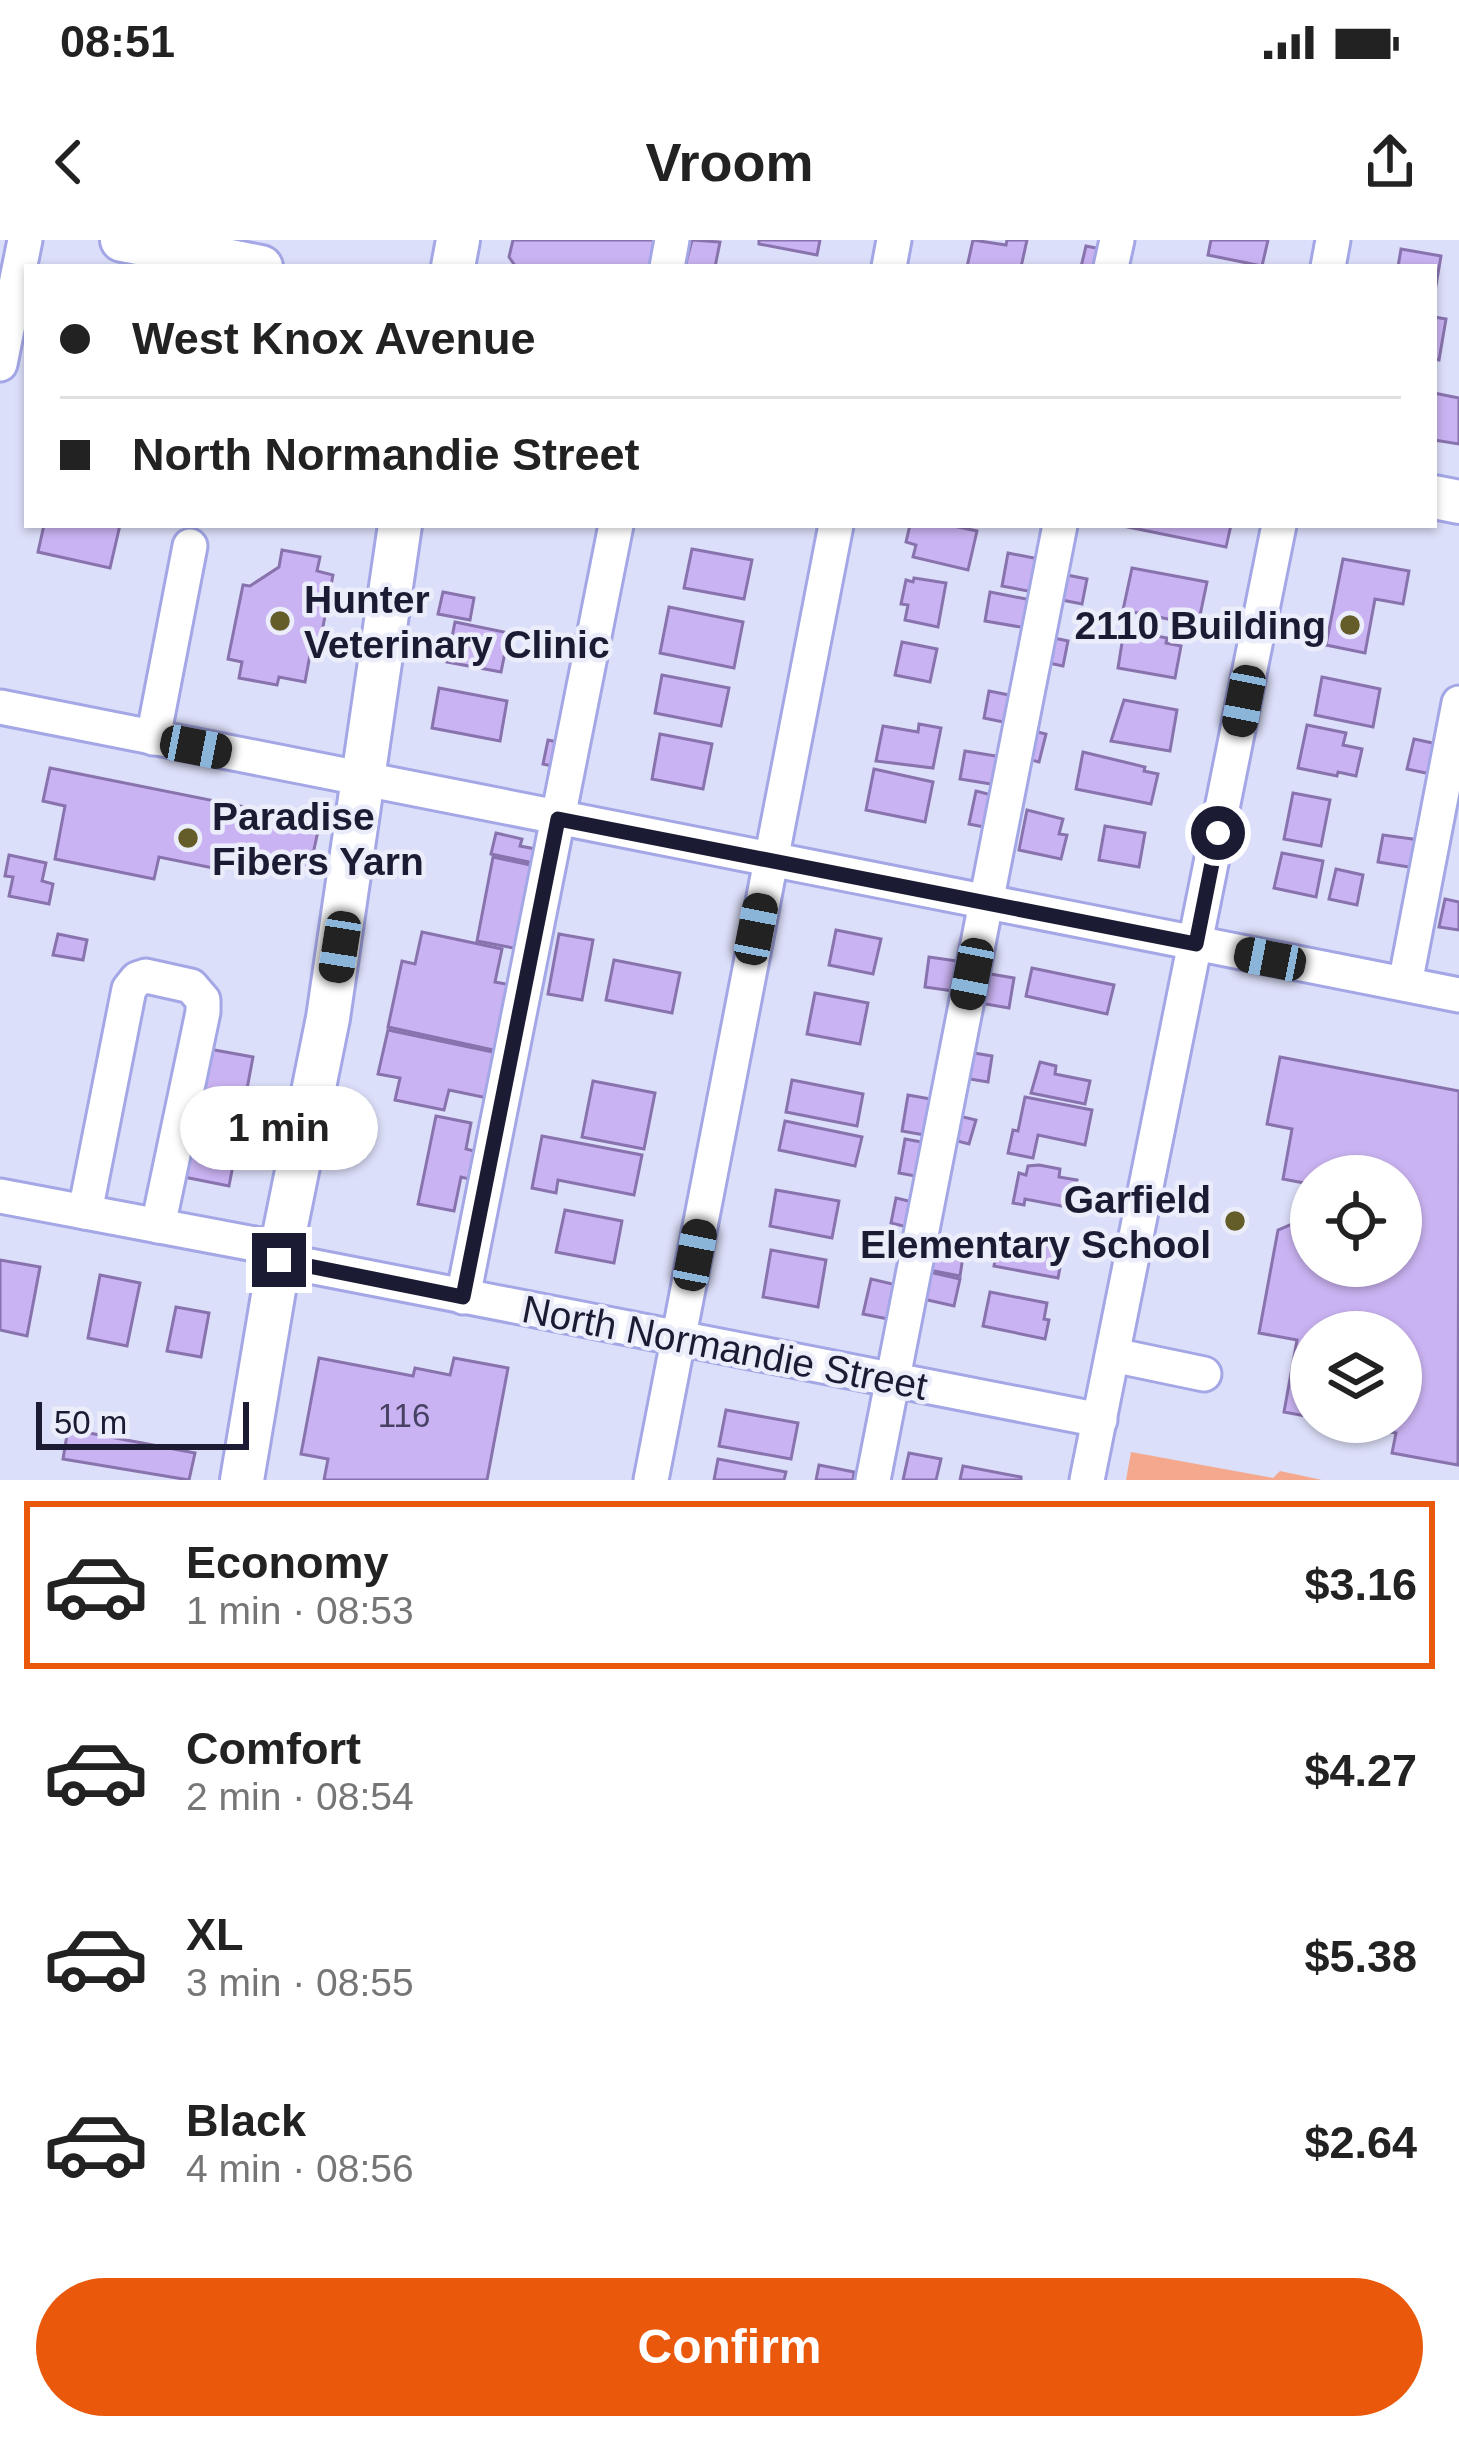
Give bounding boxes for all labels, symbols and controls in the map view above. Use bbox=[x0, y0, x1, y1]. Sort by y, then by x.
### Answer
text: 08:51 bbox=[60, 16, 175, 67]
icon: back bbox=[36, 129, 102, 195]
icon: share bbox=[1357, 129, 1423, 195]
text: Vroom bbox=[645, 132, 814, 192]
text: West Knox Avenue bbox=[132, 313, 535, 364]
text: North Normandie Street bbox=[132, 429, 640, 480]
place label: Hunter Veterinary Clinic bbox=[304, 578, 610, 666]
place label: 2110 Building bbox=[1075, 604, 1326, 647]
marker: Hunter Veterinary Clinic bbox=[267, 608, 293, 634]
marker: 2110 Building bbox=[1337, 612, 1363, 638]
car bbox=[1219, 662, 1269, 740]
car bbox=[157, 722, 235, 772]
place label: Paradise Fibers Yarn bbox=[212, 795, 424, 883]
route start bbox=[1191, 806, 1245, 860]
marker: Paradise Fibers Yarn bbox=[175, 825, 201, 851]
car bbox=[731, 890, 781, 968]
car bbox=[317, 909, 363, 985]
car bbox=[1231, 934, 1309, 984]
car bbox=[947, 935, 997, 1013]
callout: 1 min bbox=[180, 1086, 378, 1170]
text: 1 min bbox=[228, 1106, 330, 1149]
map controls bbox=[1290, 1155, 1422, 1443]
button: locate bbox=[1290, 1155, 1422, 1287]
place label: Garfield Elementary School bbox=[860, 1178, 1211, 1266]
marker: Garfield Elementary School bbox=[1222, 1208, 1248, 1234]
car bbox=[670, 1216, 720, 1294]
route end bbox=[252, 1233, 306, 1287]
street label: North Normandie Street bbox=[519, 1287, 931, 1408]
button: layers bbox=[1290, 1311, 1422, 1443]
scale bar bbox=[36, 1396, 249, 1449]
house number: 116 bbox=[378, 1397, 430, 1434]
text: 50 m bbox=[54, 1404, 127, 1441]
icon: car bbox=[42, 1531, 150, 1639]
text: Economy bbox=[186, 1537, 389, 1588]
text: $3.16 bbox=[1304, 1559, 1417, 1610]
text: 1 min · 08:53 bbox=[186, 1589, 414, 1632]
icon: car bbox=[42, 1717, 150, 1825]
text: Comfort bbox=[186, 1723, 361, 1774]
text: $4.27 bbox=[1304, 1745, 1417, 1796]
text: 2 min · 08:54 bbox=[186, 1775, 414, 1818]
icon: car bbox=[42, 1903, 150, 2011]
text: XL bbox=[186, 1909, 244, 1960]
text: $5.38 bbox=[1304, 1931, 1417, 1982]
text: 3 min · 08:55 bbox=[186, 1961, 414, 2004]
icon: car bbox=[42, 2089, 150, 2197]
text: Black bbox=[186, 2095, 306, 2146]
text: $2.64 bbox=[1304, 2117, 1417, 2168]
text: 4 min · 08:56 bbox=[186, 2147, 414, 2190]
button: Confirm bbox=[36, 2278, 1423, 2416]

